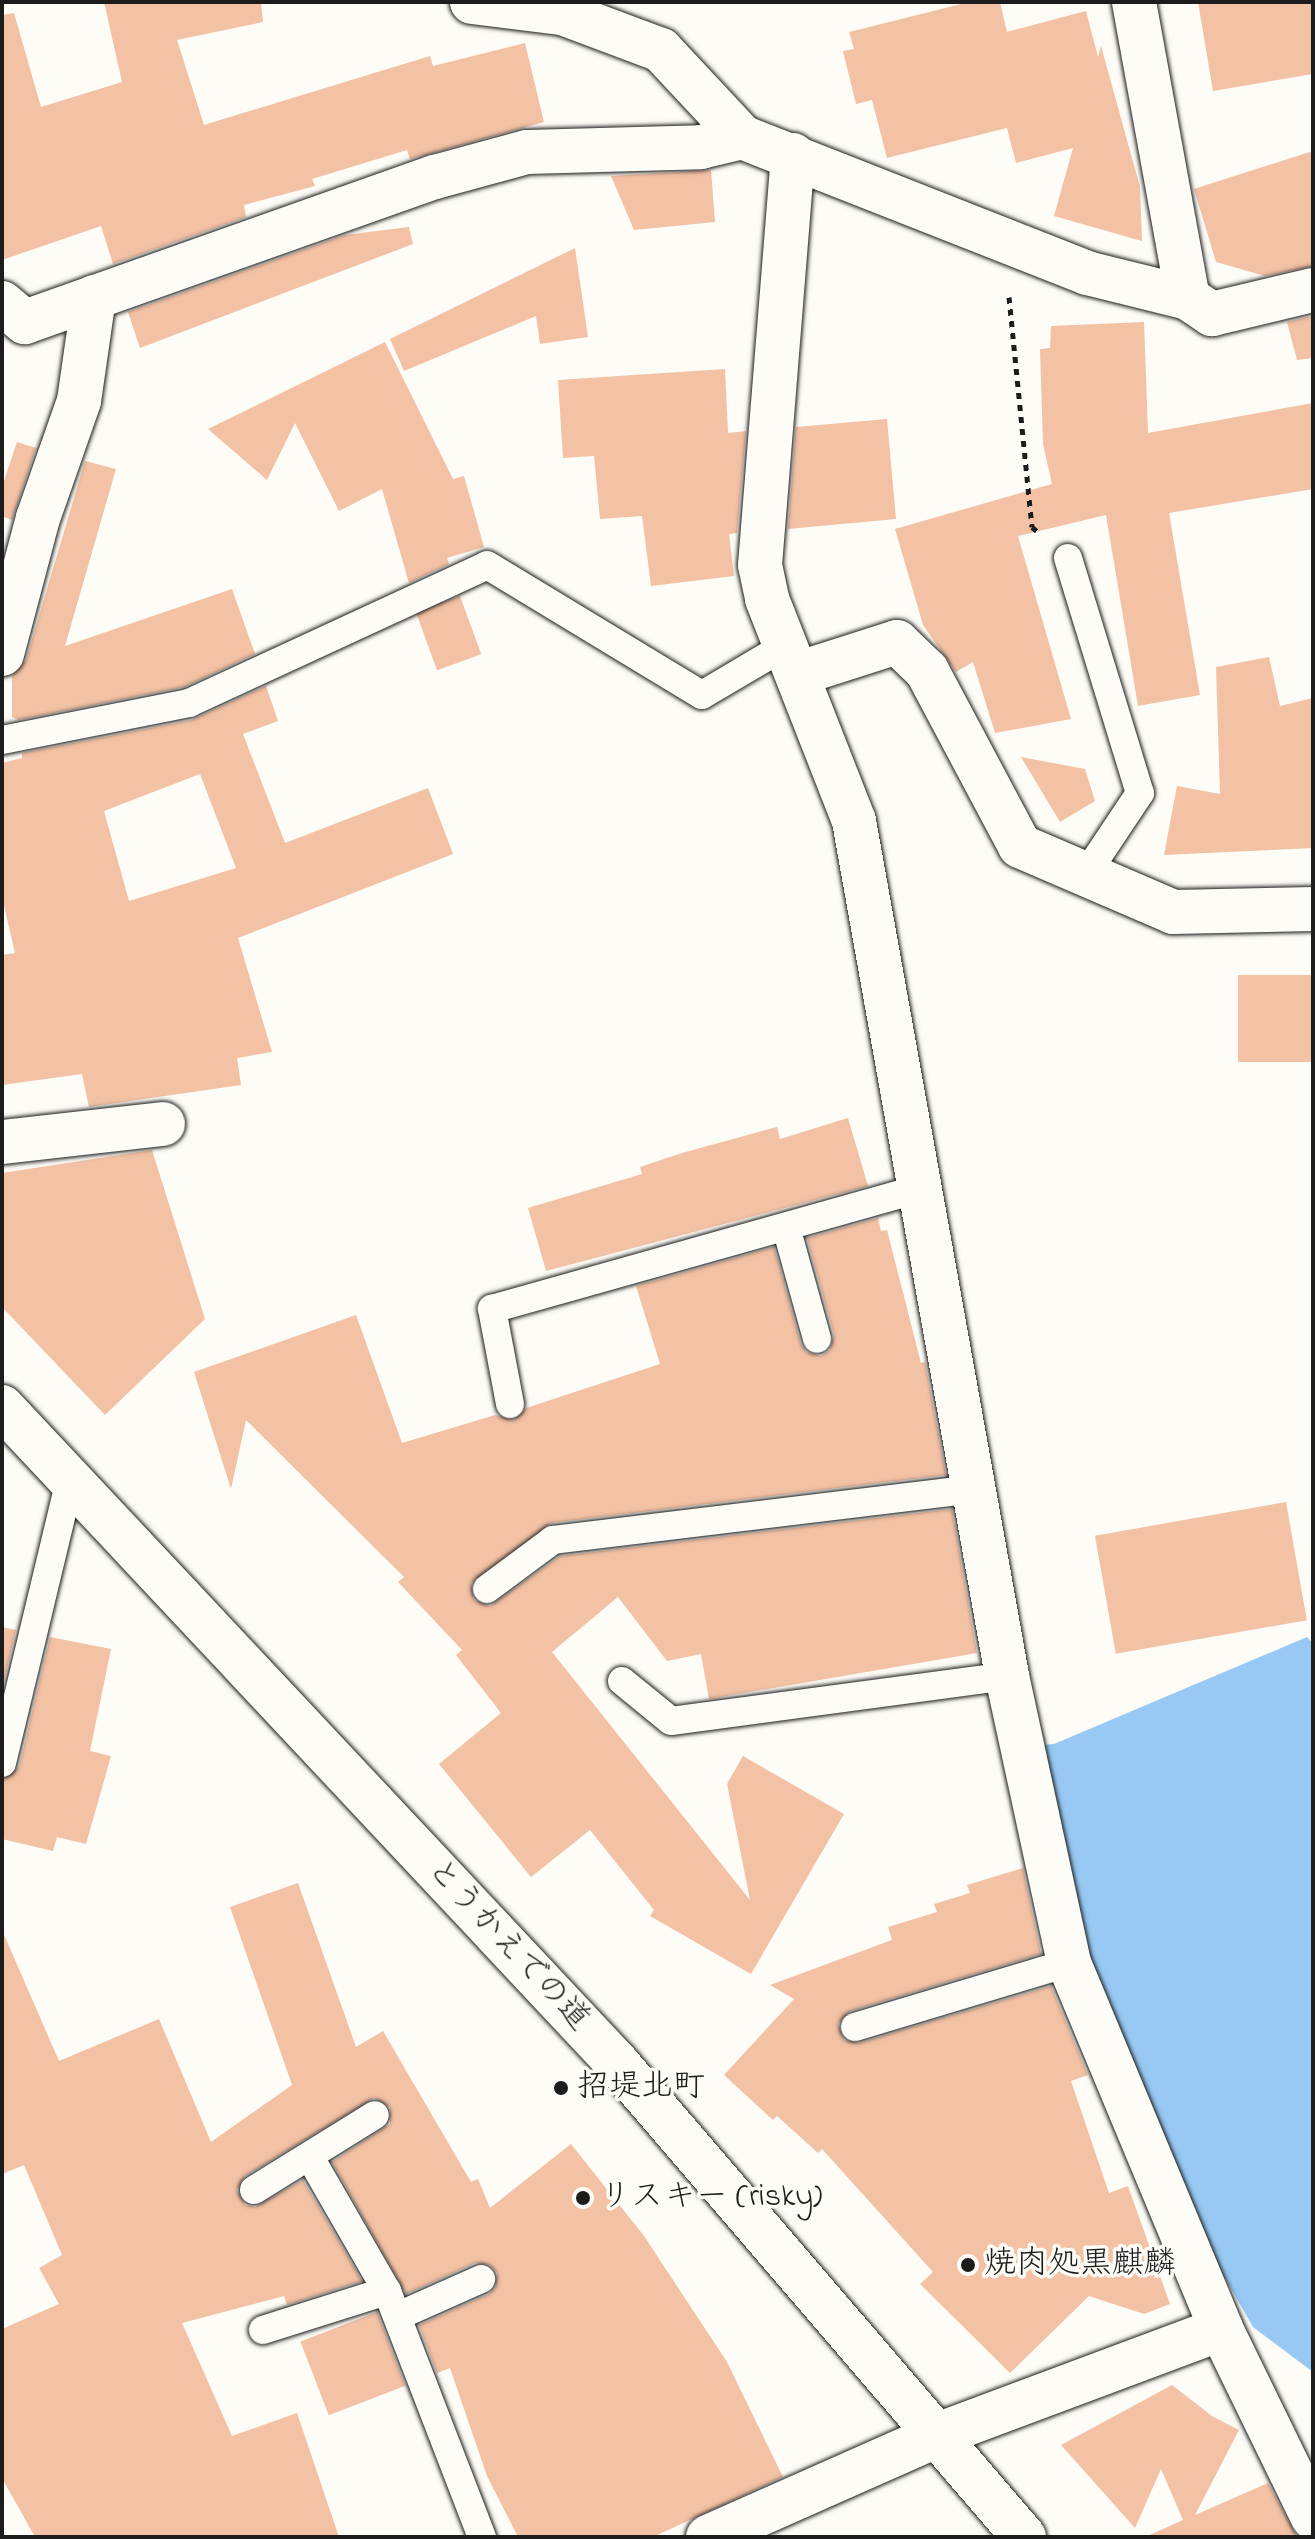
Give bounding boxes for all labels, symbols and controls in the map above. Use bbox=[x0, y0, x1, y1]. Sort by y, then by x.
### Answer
street label: とうかえでの道 bbox=[417, 1851, 597, 2041]
place label: 招堤北町 bbox=[577, 2069, 705, 2107]
marker: 招堤北町 bbox=[552, 2079, 570, 2097]
place label: リスキー (risky) bbox=[599, 2179, 822, 2217]
marker: リスキー (risky) bbox=[574, 2189, 592, 2207]
place label: 焼肉処黒麒麟 bbox=[984, 2246, 1176, 2284]
marker: 焼肉処黒麒麟 bbox=[959, 2256, 977, 2274]

